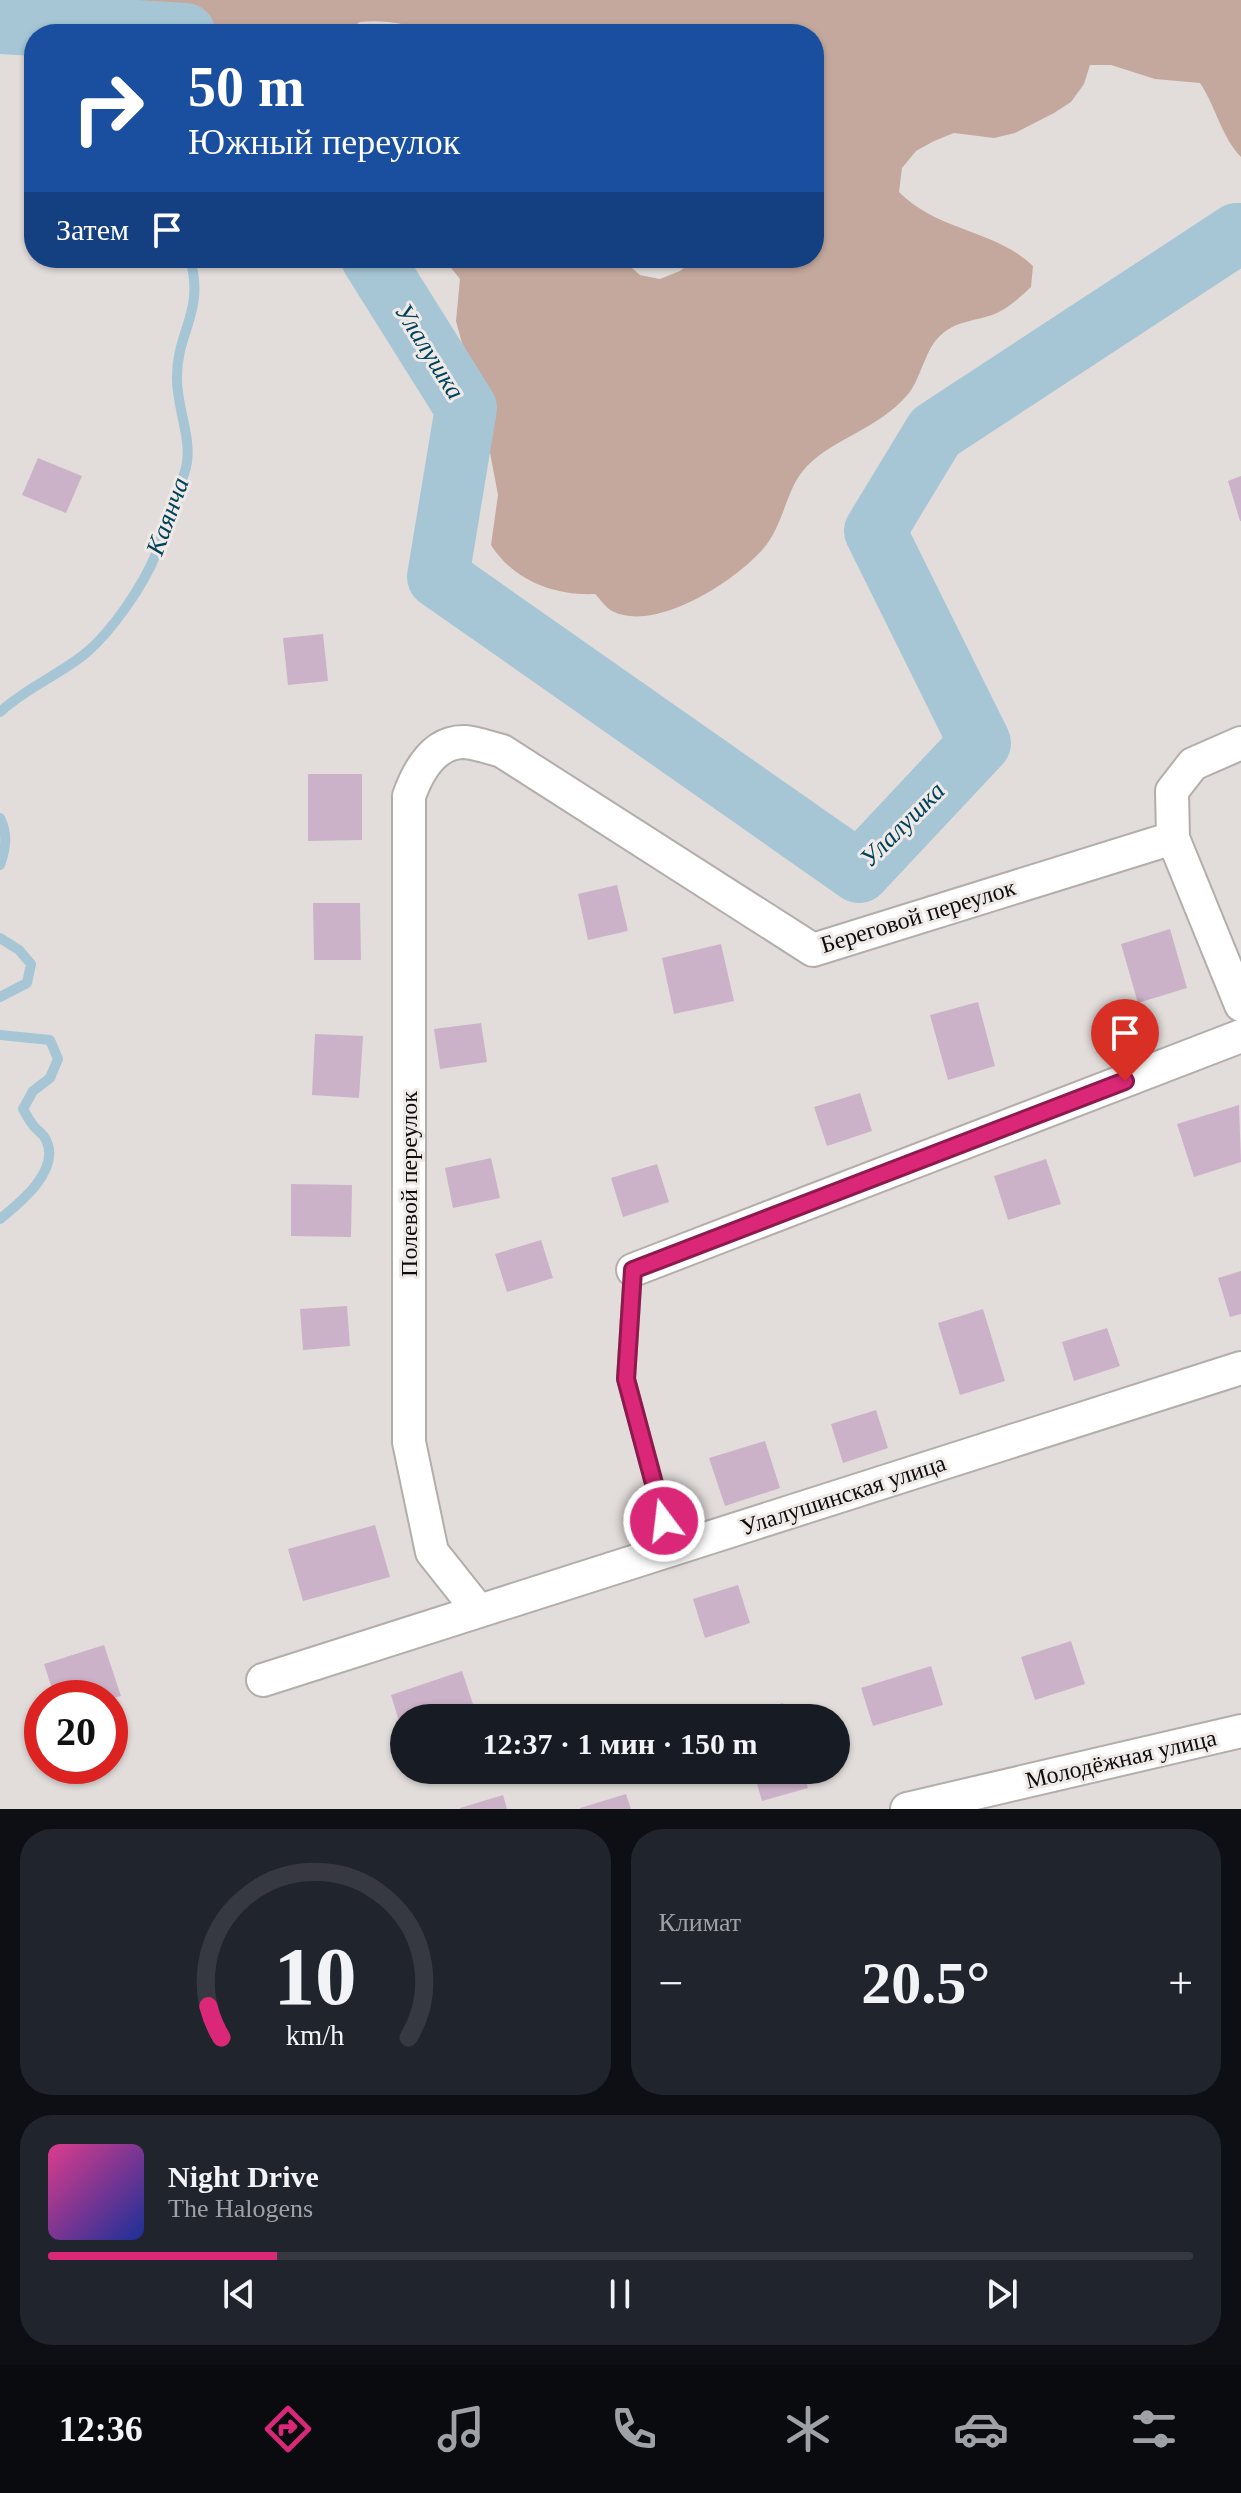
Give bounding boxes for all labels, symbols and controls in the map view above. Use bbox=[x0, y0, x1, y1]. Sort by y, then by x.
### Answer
icon: right bbox=[56, 56, 160, 160]
text: 50 m bbox=[188, 56, 305, 118]
text: Южный переулок bbox=[188, 122, 460, 162]
icon: arrive bbox=[145, 208, 189, 252]
text: Затем bbox=[56, 213, 129, 246]
water label: Улалушка bbox=[389, 298, 470, 405]
water label: Каянча bbox=[140, 473, 195, 560]
water label: Улалушка bbox=[854, 776, 951, 873]
street label: Береговой переулок bbox=[817, 874, 1019, 958]
pin bbox=[1091, 999, 1159, 1081]
icon: arrive bbox=[1103, 1011, 1147, 1055]
street label: Полевой переулок bbox=[396, 1091, 422, 1277]
street label: Улалушинская улица bbox=[737, 1449, 949, 1540]
position arrow bbox=[622, 1479, 706, 1563]
speed limit sign: 20 bbox=[24, 1680, 128, 1784]
street label: Молодёжная улица bbox=[1023, 1724, 1219, 1794]
text: 12:37 · 1 мин · 150 m bbox=[483, 1727, 758, 1760]
text: Климат bbox=[659, 1908, 741, 1937]
text: 10 bbox=[274, 1930, 357, 2022]
text: 20.5° bbox=[861, 1950, 990, 2016]
text: − bbox=[659, 1959, 683, 2008]
text: + bbox=[1168, 1959, 1193, 2008]
text: km/h bbox=[286, 2020, 345, 2051]
text: Night Drive bbox=[168, 2160, 319, 2193]
text: The Halogens bbox=[168, 2194, 313, 2223]
icon: previous bbox=[217, 2272, 261, 2316]
icon: pause bbox=[598, 2272, 642, 2316]
icon: next bbox=[980, 2272, 1024, 2316]
icon: directions bbox=[260, 2401, 316, 2457]
icon: music bbox=[433, 2401, 489, 2457]
icon: phone bbox=[606, 2401, 662, 2457]
icon: climate bbox=[780, 2401, 836, 2457]
icon: car bbox=[953, 2401, 1009, 2457]
icon: filters bbox=[1126, 2401, 1182, 2457]
text: 12:36 bbox=[59, 2409, 143, 2449]

